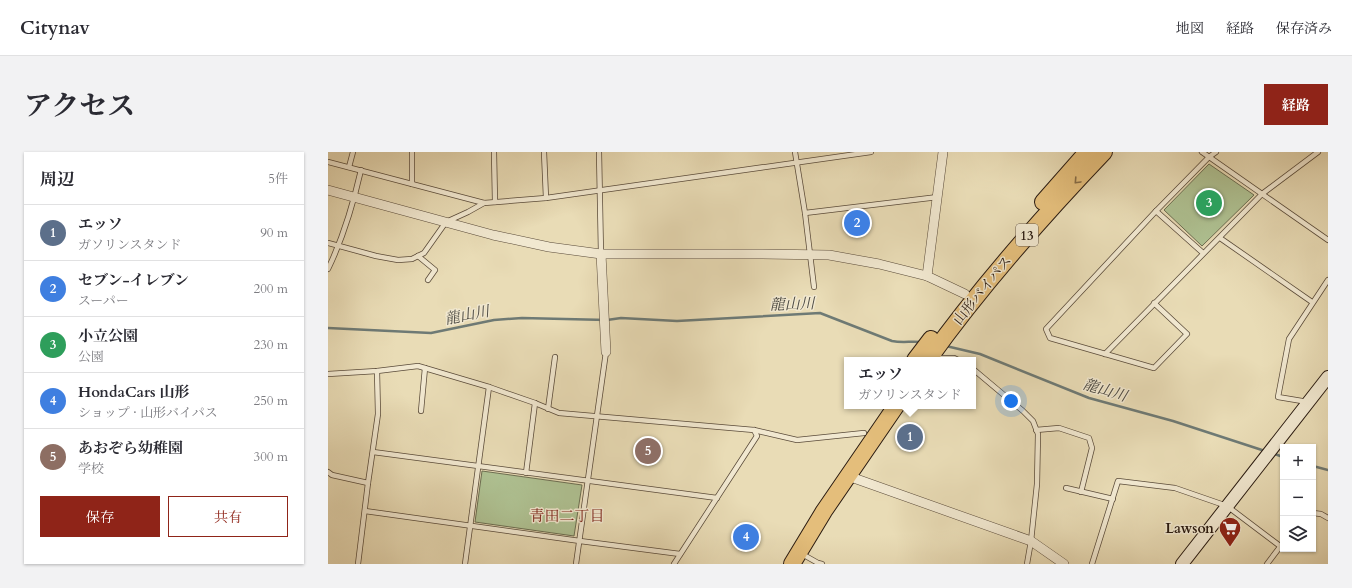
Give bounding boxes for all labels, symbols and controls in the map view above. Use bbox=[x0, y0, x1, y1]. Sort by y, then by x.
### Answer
text: Citynav bbox=[20, 15, 90, 41]
text: 地図 bbox=[1176, 19, 1204, 38]
text: 経路 bbox=[1226, 19, 1254, 38]
text: 保存済み bbox=[1276, 19, 1332, 38]
button: 経路 bbox=[1264, 84, 1328, 125]
text: アクセス bbox=[24, 87, 135, 125]
text: 周辺 bbox=[40, 168, 74, 191]
text: 5件 bbox=[268, 170, 288, 188]
one-way arrow bbox=[1075, 176, 1082, 183]
pin: 3 bbox=[1196, 188, 1222, 218]
pin: 2 bbox=[844, 208, 870, 238]
text: エッソ bbox=[78, 214, 123, 234]
text: 1 bbox=[50, 224, 56, 242]
text: 90 m bbox=[260, 224, 288, 242]
road number: 13 bbox=[1016, 224, 1038, 246]
text: ガソリンスタンド bbox=[78, 236, 182, 254]
street label: 山形バイパス bbox=[949, 252, 1016, 329]
text: セブン-イレブン bbox=[78, 270, 189, 290]
text: 2 bbox=[50, 280, 56, 298]
text: 200 m bbox=[254, 280, 288, 298]
text: スーパー bbox=[78, 292, 129, 310]
water label: 龍山川 bbox=[769, 293, 817, 315]
water label: 龍山川 bbox=[443, 301, 493, 329]
text: 小立公園 bbox=[78, 326, 138, 346]
text: 3 bbox=[50, 336, 56, 354]
text: 230 m bbox=[254, 336, 288, 354]
text: 公園 bbox=[78, 348, 104, 366]
popup bbox=[844, 357, 976, 409]
text: エッソ bbox=[858, 364, 903, 384]
water label: 龍山川 bbox=[1081, 374, 1131, 407]
text: HondaCars 山形 bbox=[78, 382, 190, 402]
text: ガソリンスタンド bbox=[858, 386, 962, 404]
your location bbox=[1001, 391, 1021, 411]
text: 4 bbox=[50, 392, 56, 410]
text: 250 m bbox=[254, 392, 288, 410]
text: ショップ · 山形バイパス bbox=[78, 404, 218, 422]
pin: 1 bbox=[897, 422, 923, 452]
pin: 5 bbox=[635, 436, 661, 466]
text: あおぞら幼稚園 bbox=[78, 438, 183, 458]
map controls bbox=[1280, 444, 1316, 552]
button: + bbox=[1280, 444, 1316, 480]
text: 5 bbox=[50, 448, 56, 466]
text: 300 m bbox=[254, 448, 288, 466]
text: 学校 bbox=[78, 460, 104, 478]
button: − bbox=[1280, 480, 1316, 516]
button: 保存 bbox=[40, 496, 160, 537]
button: 共有 bbox=[168, 496, 288, 537]
district label: 青田二丁目 bbox=[529, 506, 605, 526]
supermarket icon: Lawson bbox=[1217, 515, 1243, 548]
button: layers bbox=[1280, 516, 1316, 552]
place label: Lawson bbox=[1165, 519, 1214, 538]
pin: 4 bbox=[733, 522, 759, 552]

